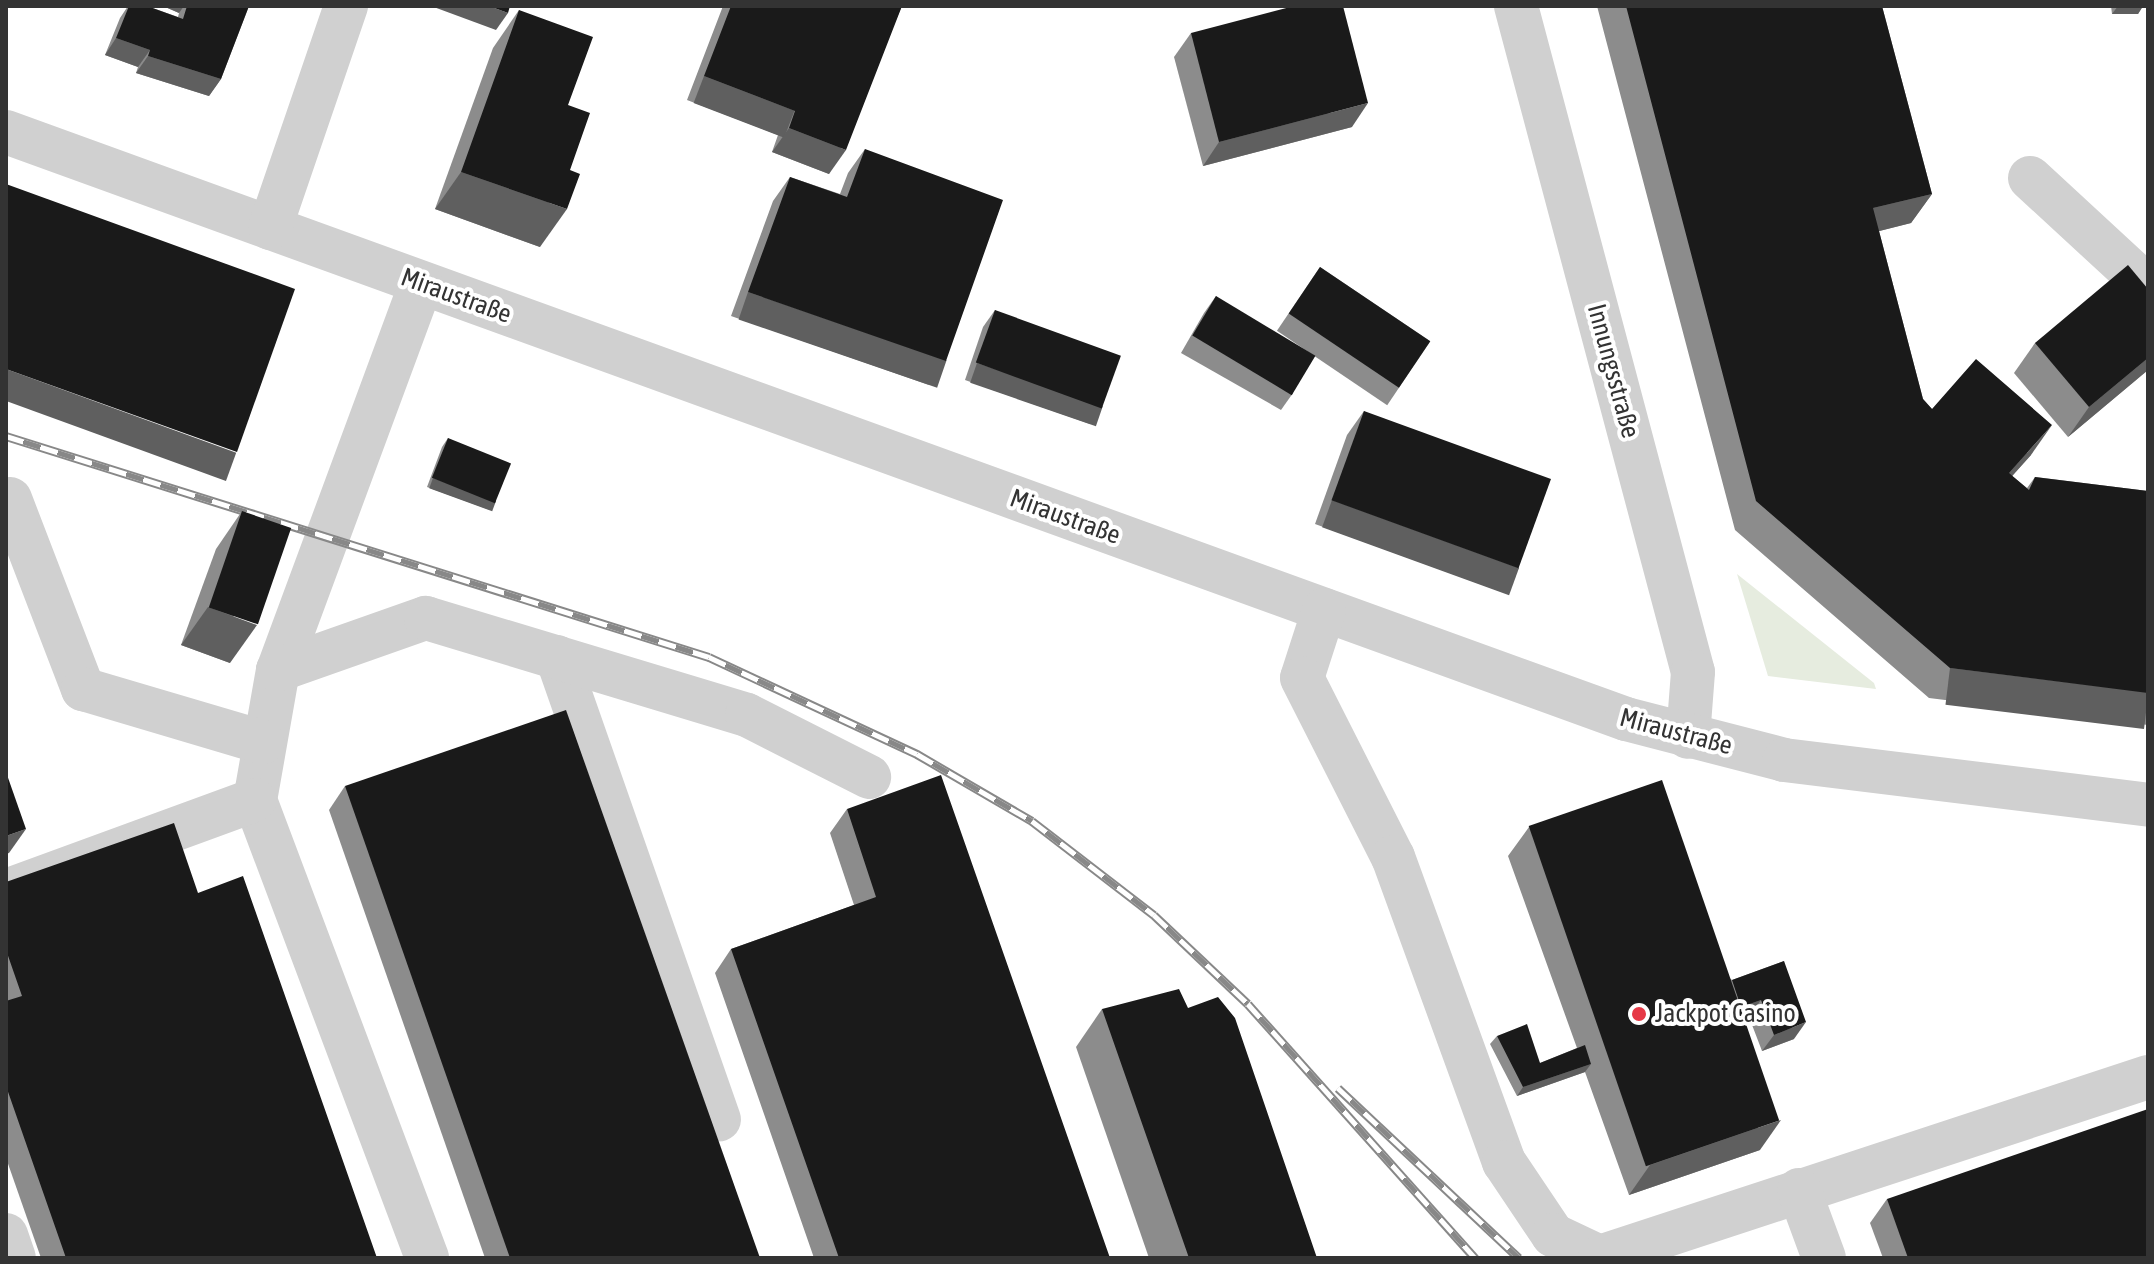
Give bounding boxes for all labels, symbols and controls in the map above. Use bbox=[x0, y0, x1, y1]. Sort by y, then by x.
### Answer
street label: Miraustraße bbox=[397, 262, 515, 330]
street label: Innungsstraße bbox=[1580, 301, 1646, 441]
street label: Miraustraße bbox=[1006, 483, 1124, 551]
street label: Miraustraße bbox=[1616, 702, 1736, 762]
place label: Jackpot Casino bbox=[1655, 998, 1796, 1030]
marker: Jackpot Casino bbox=[1630, 1005, 1648, 1023]

